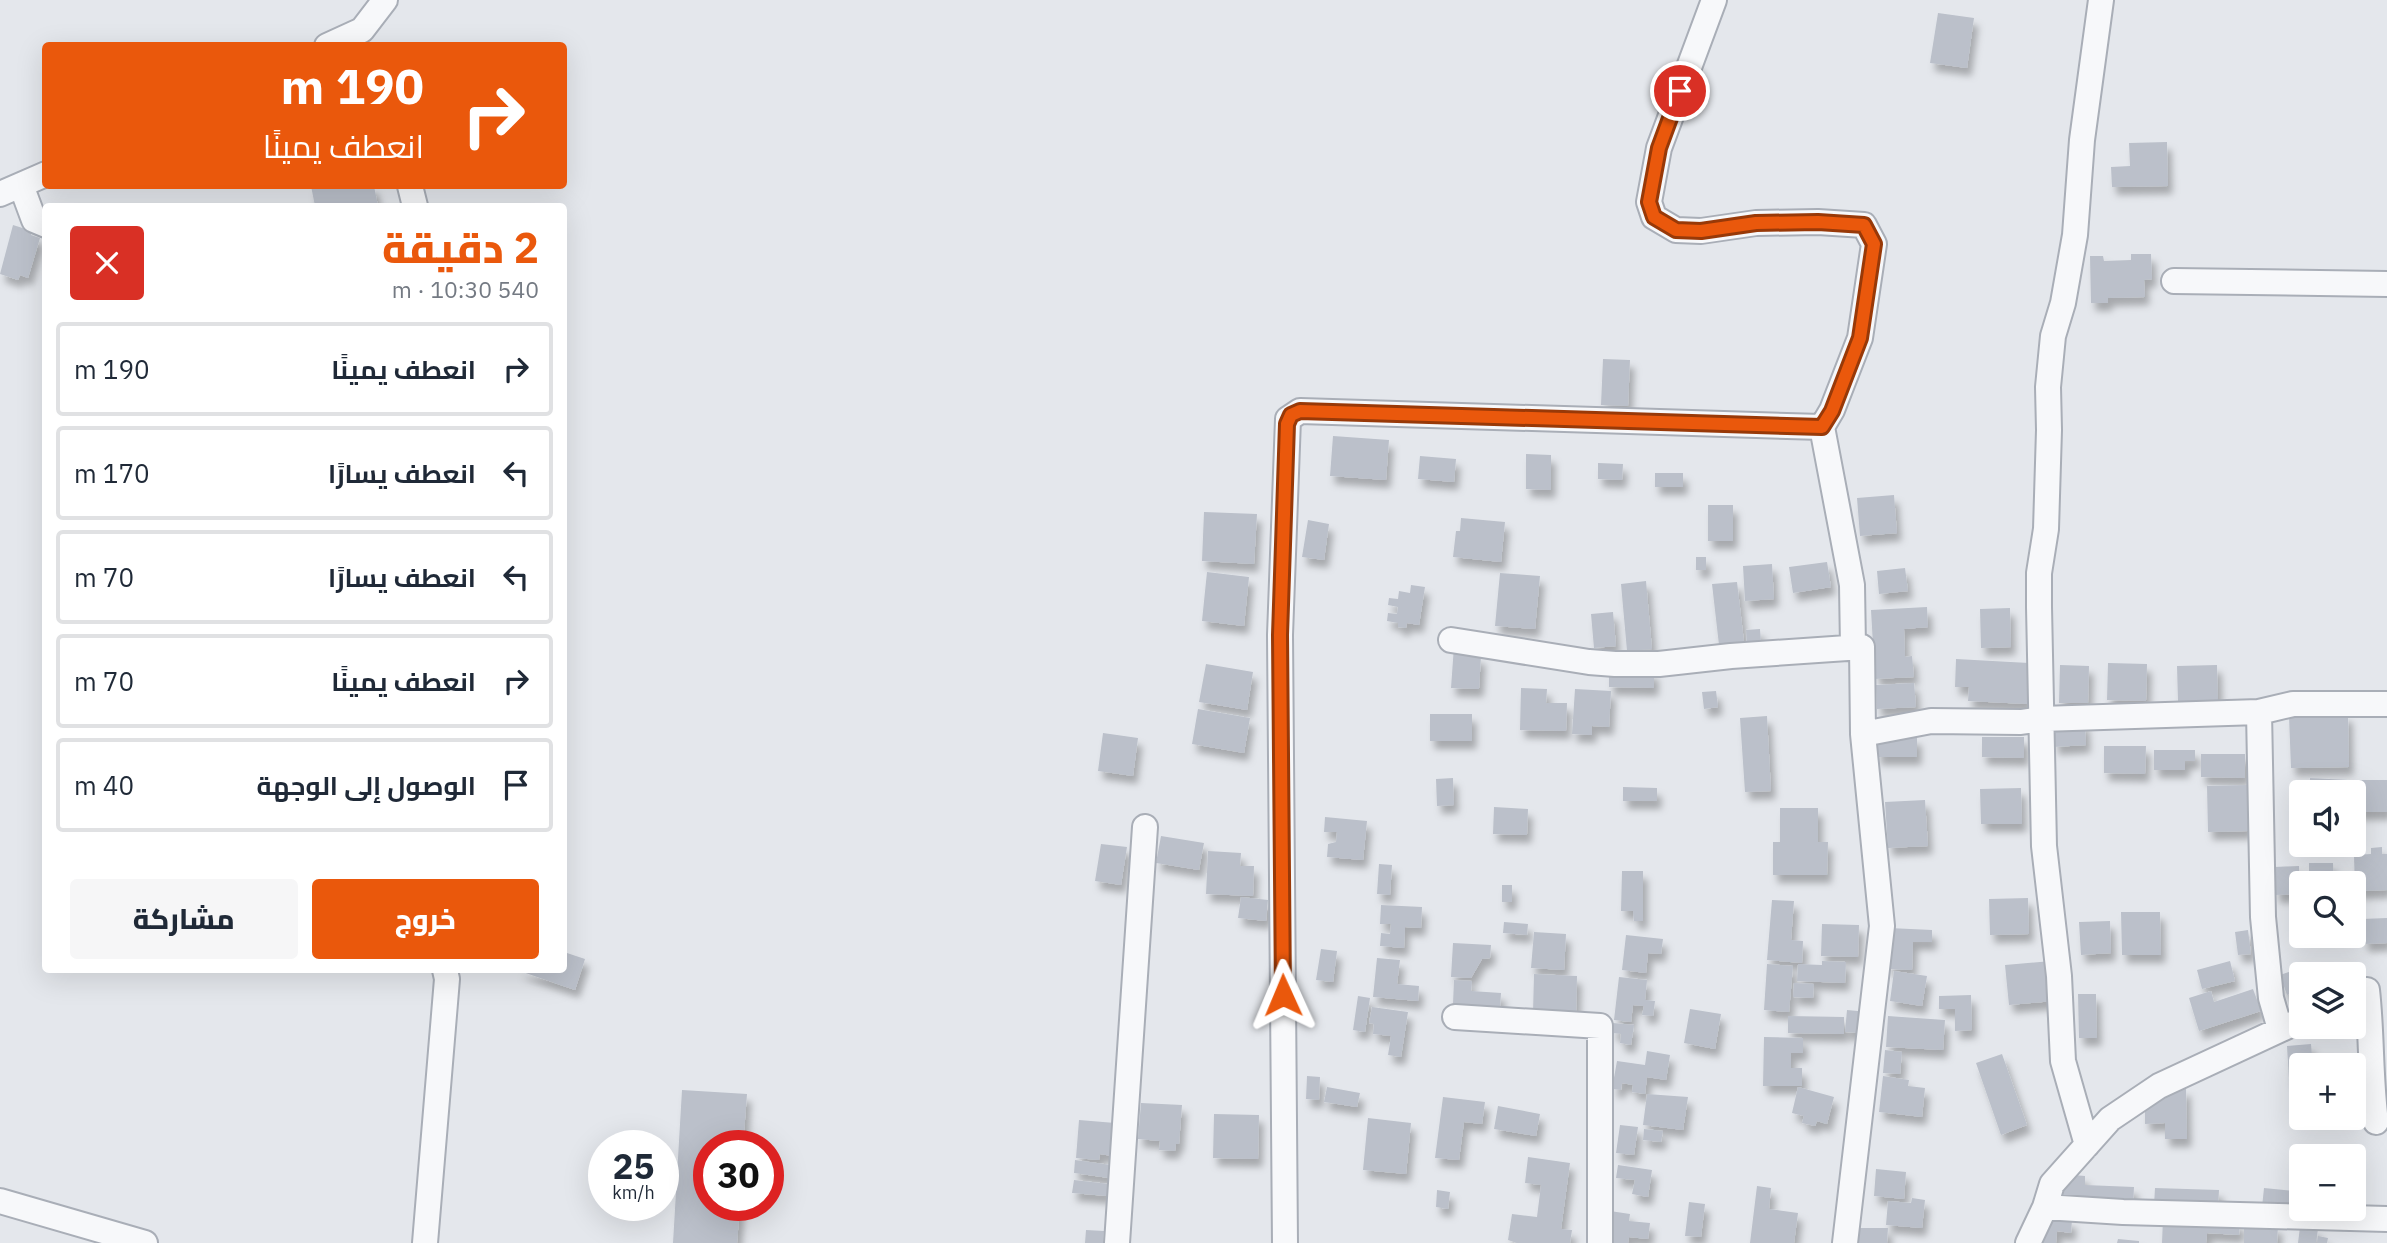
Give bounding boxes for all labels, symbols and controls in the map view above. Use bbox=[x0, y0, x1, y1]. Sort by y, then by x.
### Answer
text: 190 m bbox=[280, 54, 424, 117]
pin bbox=[1650, 61, 1710, 121]
icon: right bbox=[448, 70, 539, 161]
icon: arrive bbox=[1661, 72, 1699, 110]
text: انعطف يمينًا bbox=[263, 125, 424, 167]
text: 2 دقيقة bbox=[382, 220, 539, 275]
button: close bbox=[70, 226, 144, 300]
text: 540 m · 10:30 bbox=[392, 274, 539, 304]
icon: right bbox=[497, 350, 535, 388]
text: 190 m bbox=[74, 352, 150, 386]
text: انعطف يمينًا bbox=[331, 352, 476, 386]
icon: left bbox=[497, 454, 535, 492]
text: 170 m bbox=[74, 456, 150, 490]
text: انعطف يسارًا bbox=[328, 456, 476, 490]
icon: left bbox=[497, 558, 535, 596]
text: 70 m bbox=[74, 560, 134, 594]
text: انعطف يسارًا bbox=[328, 560, 476, 594]
icon: right bbox=[497, 662, 535, 700]
text: 70 m bbox=[74, 664, 134, 698]
text: انعطف يمينًا bbox=[331, 664, 476, 698]
icon: arrive bbox=[497, 766, 535, 804]
text: 40 m bbox=[74, 768, 134, 802]
text: الوصول إلى الوجهة bbox=[257, 768, 476, 802]
map controls bbox=[2289, 780, 2366, 1221]
button: sound bbox=[2289, 780, 2366, 857]
button: search bbox=[2289, 871, 2366, 948]
button: مشاركة bbox=[70, 879, 298, 959]
button: خروج bbox=[312, 879, 539, 959]
position arrow bbox=[1246, 958, 1320, 1032]
button: layers bbox=[2289, 962, 2366, 1039]
button: + bbox=[2289, 1053, 2366, 1130]
speed limit sign: 30 bbox=[693, 1130, 784, 1221]
text: 25 bbox=[612, 1143, 655, 1189]
button: − bbox=[2289, 1144, 2366, 1221]
text: km/h bbox=[612, 1181, 655, 1204]

